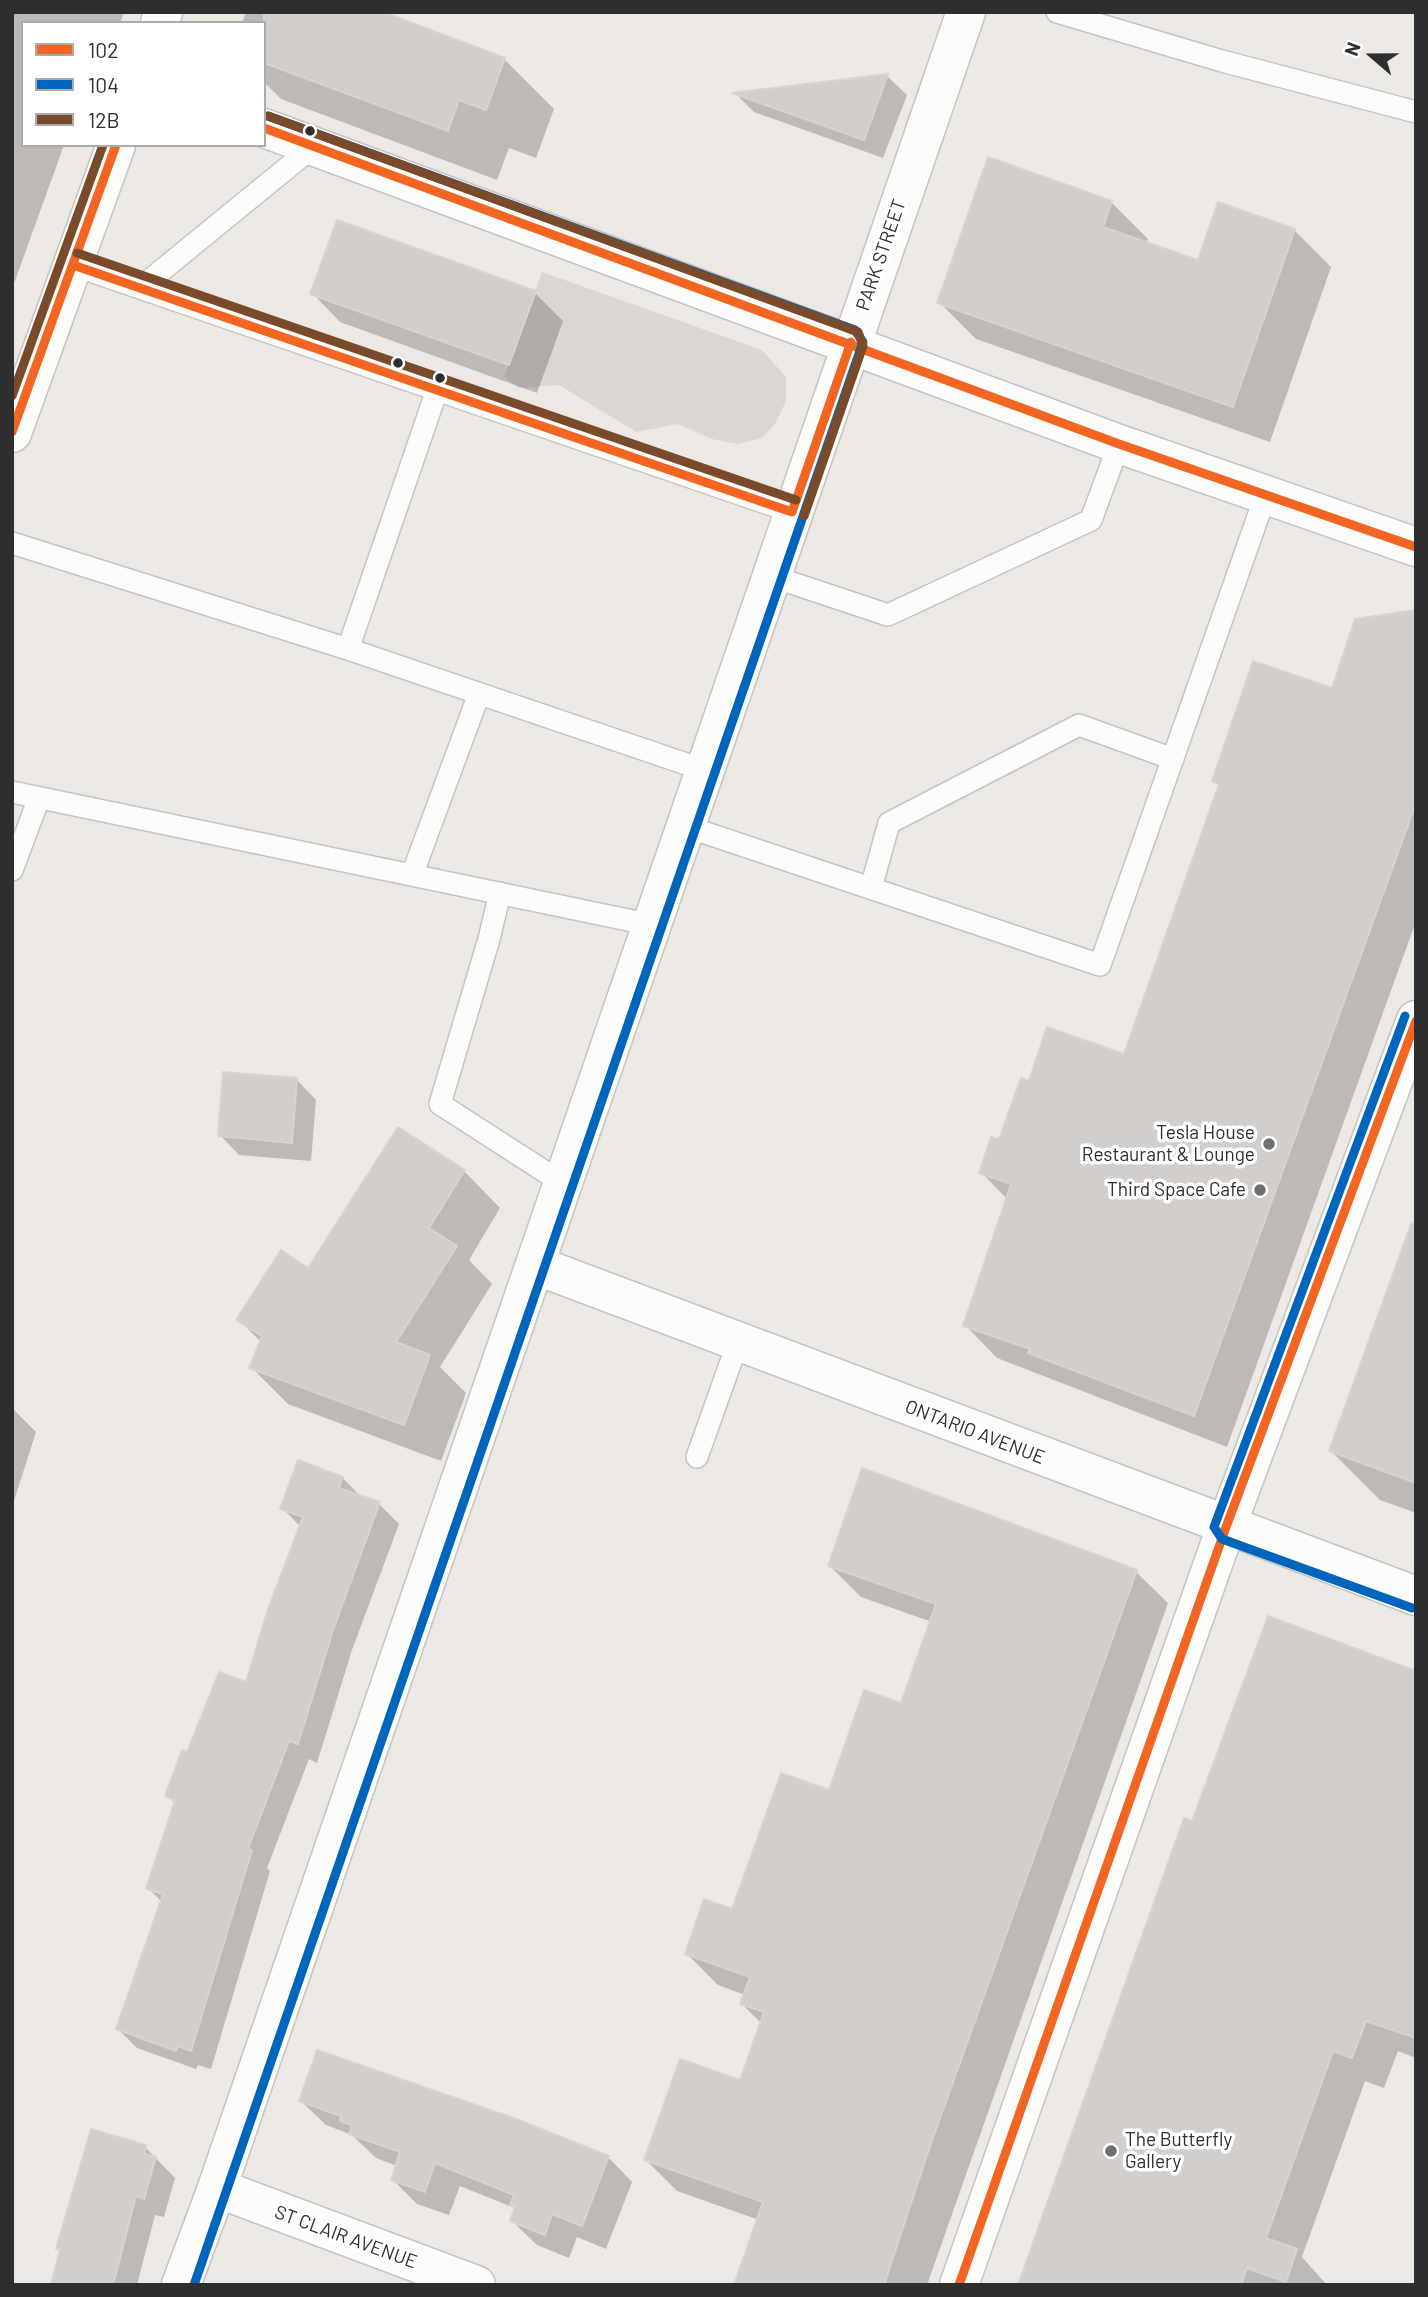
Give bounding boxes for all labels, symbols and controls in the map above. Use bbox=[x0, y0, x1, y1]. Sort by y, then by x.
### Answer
legend bbox=[21, 21, 266, 147]
north arrow bbox=[1337, 21, 1407, 91]
text: 102 bbox=[88, 37, 118, 62]
text: N bbox=[1339, 39, 1365, 59]
text: 104 bbox=[88, 72, 119, 97]
text: 12B bbox=[88, 107, 120, 132]
unlabelled marker bbox=[303, 124, 317, 138]
street label: PARK STREET bbox=[851, 196, 911, 314]
unlabelled marker bbox=[391, 356, 405, 370]
unlabelled marker bbox=[433, 371, 447, 385]
place label: Tesla House Restaurant & Lounge bbox=[1082, 1122, 1255, 1166]
marker: Tesla House Restaurant & Lounge bbox=[1261, 1136, 1277, 1152]
place label: Third Space Cafe bbox=[1107, 1179, 1246, 1201]
marker: Third Space Cafe bbox=[1252, 1182, 1268, 1198]
street label: ONTARIO AVENUE bbox=[902, 1395, 1048, 1469]
place label: The Butterfly Gallery bbox=[1125, 2129, 1232, 2173]
marker: The Butterfly Gallery bbox=[1103, 2143, 1119, 2159]
street label: ST CLAIR AVENUE bbox=[272, 2201, 420, 2273]

